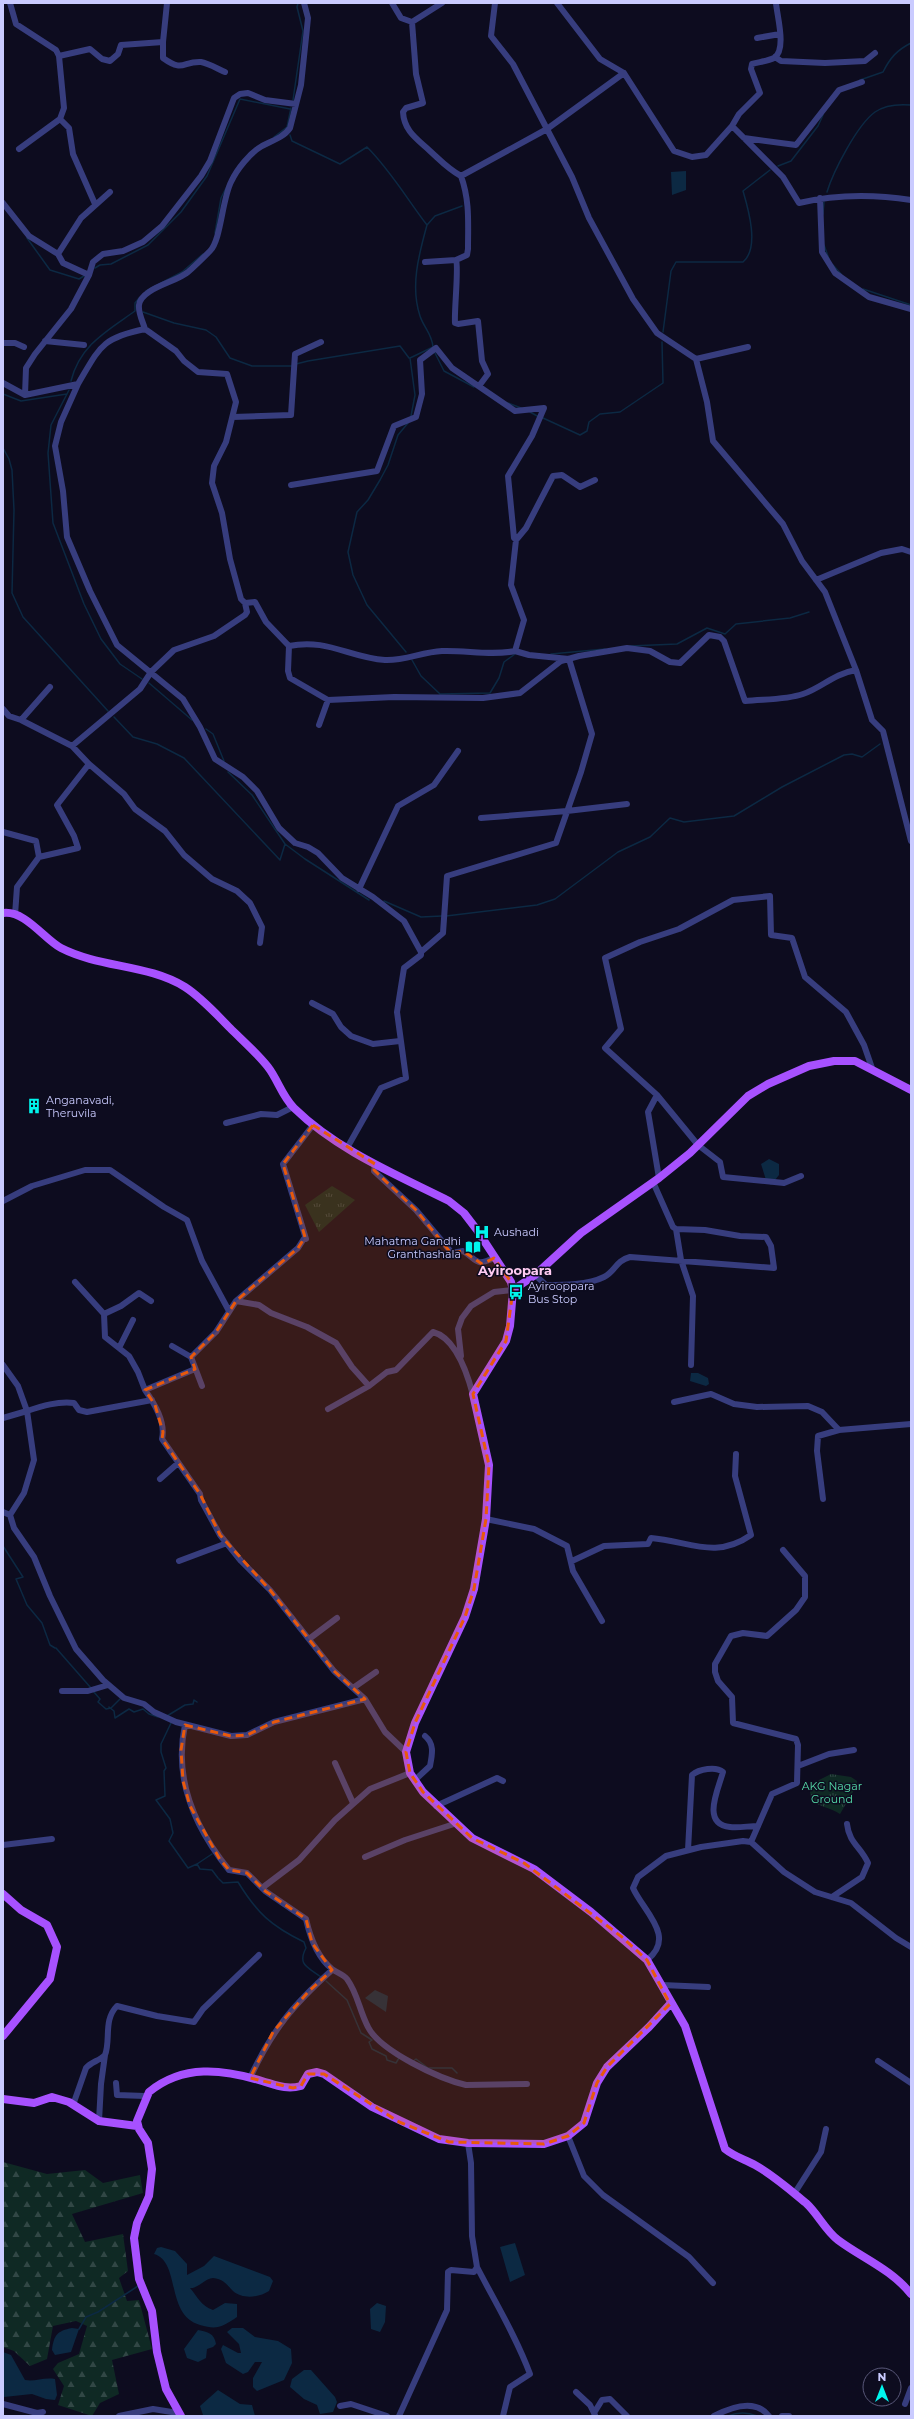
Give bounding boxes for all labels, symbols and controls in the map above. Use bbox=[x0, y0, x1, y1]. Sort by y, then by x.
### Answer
place label: Anganavadi, Theruvila bbox=[46, 1093, 114, 1120]
building icon: Anganavadi, Theruvila bbox=[25, 1097, 43, 1115]
hospital icon: Aushadi bbox=[473, 1223, 491, 1241]
place label: Aushadi bbox=[494, 1225, 539, 1239]
place label: Mahatma Gandhi Granthashala bbox=[364, 1234, 461, 1261]
library icon: Mahatma Gandhi Granthashala bbox=[464, 1238, 482, 1256]
district label: Ayiroopara bbox=[477, 1262, 552, 1278]
place label: Ayirooppara Bus Stop bbox=[528, 1279, 594, 1306]
bus stop icon: Ayirooppara Bus Stop bbox=[507, 1283, 525, 1301]
park label: AKG Nagar Ground bbox=[802, 1779, 862, 1806]
north arrow bbox=[862, 2367, 902, 2407]
text: N bbox=[878, 2370, 886, 2384]

